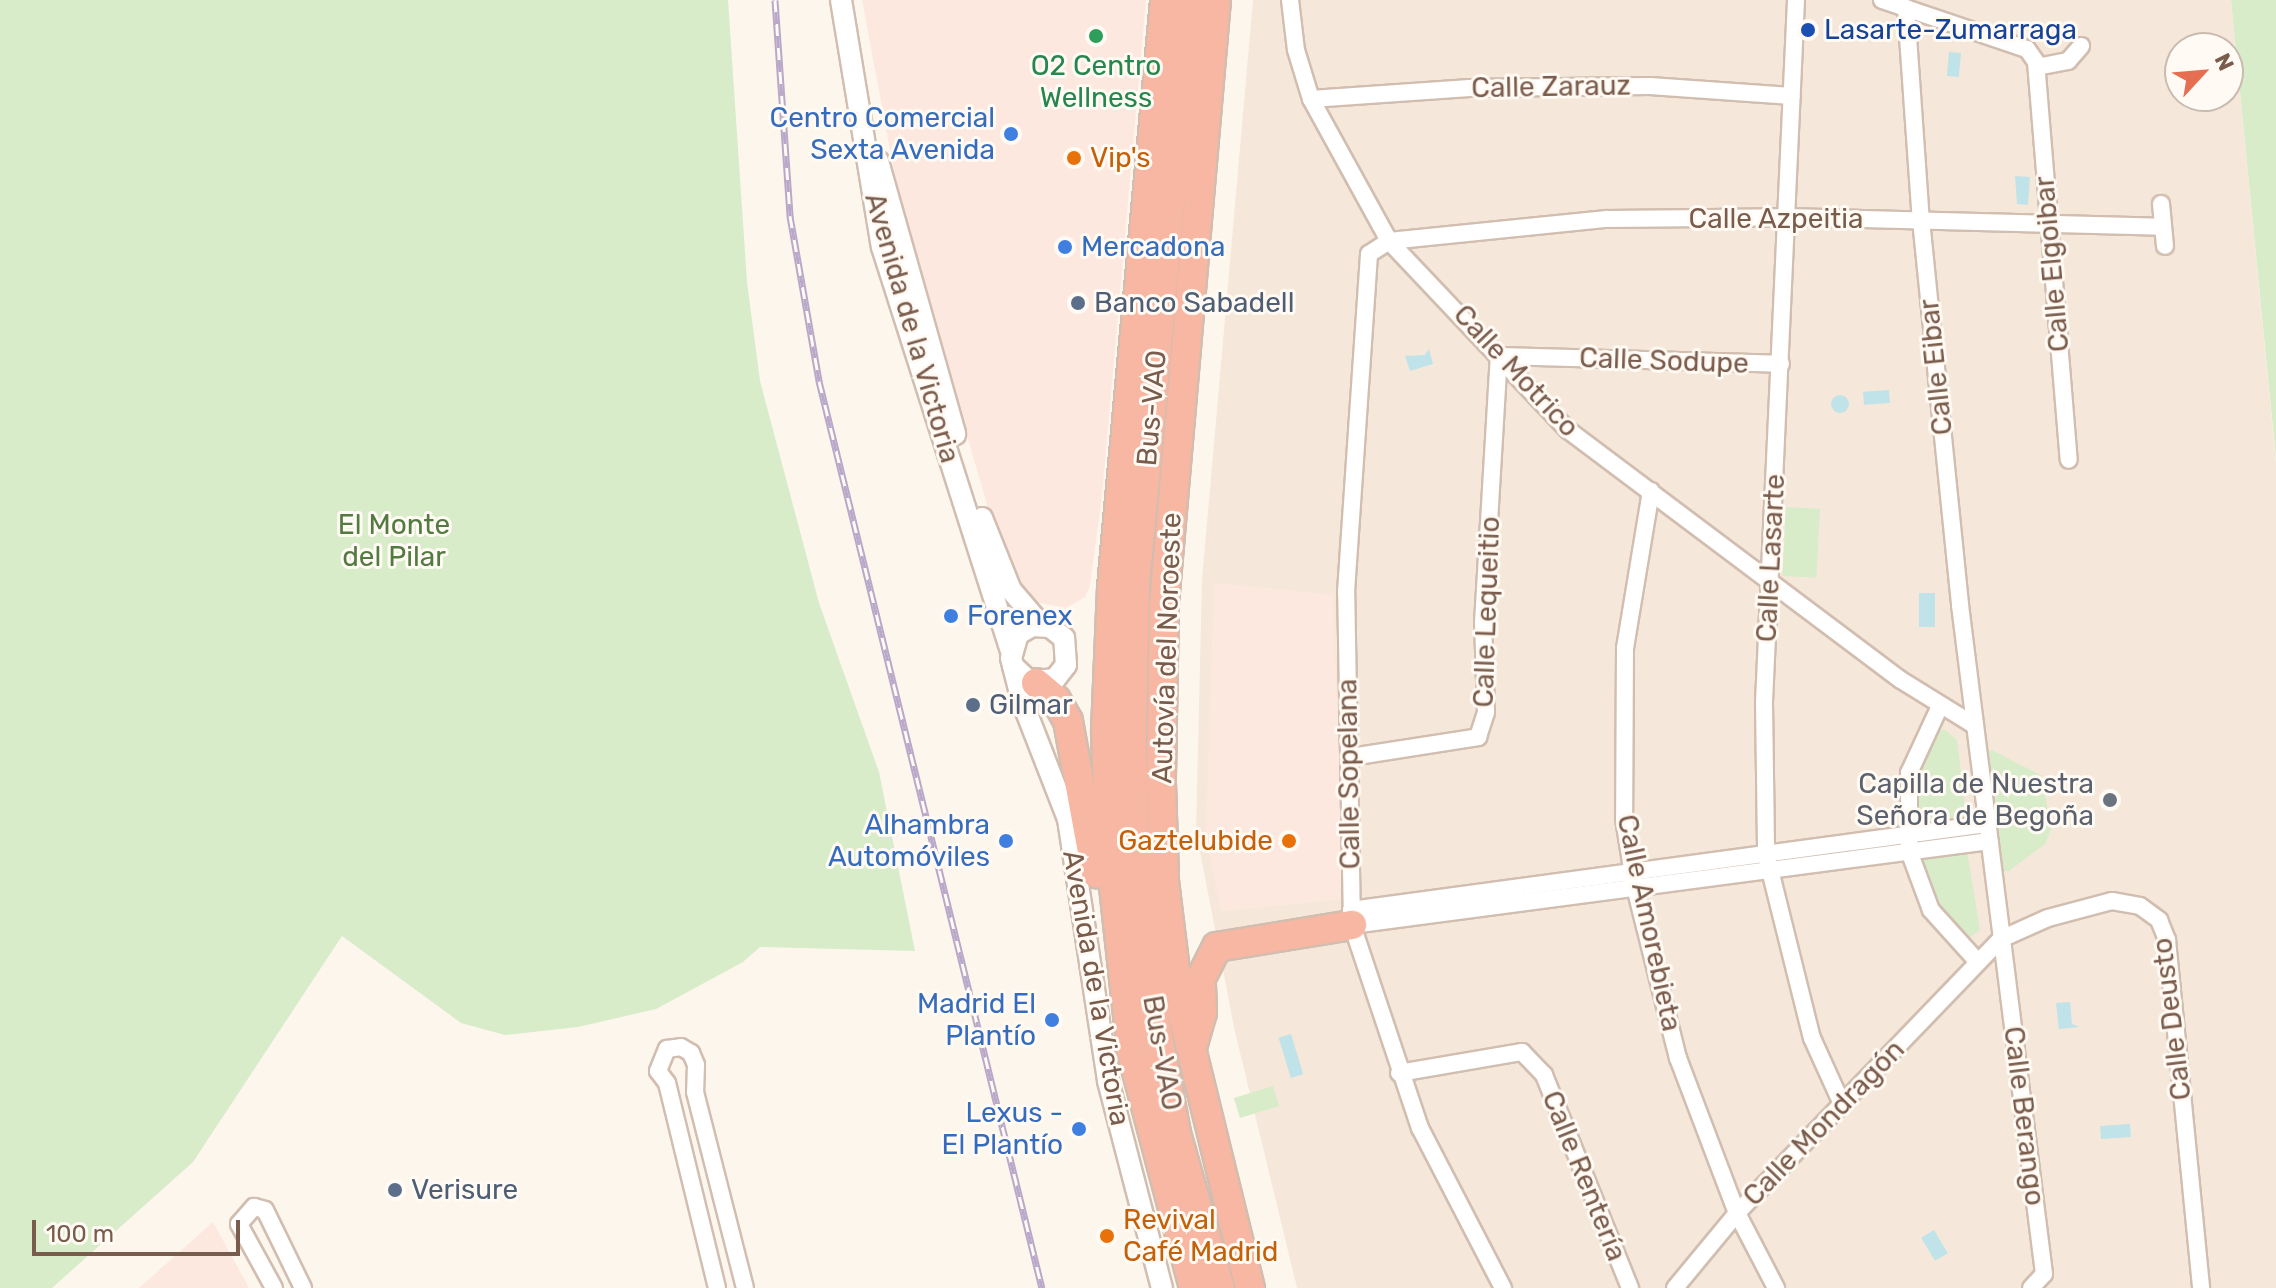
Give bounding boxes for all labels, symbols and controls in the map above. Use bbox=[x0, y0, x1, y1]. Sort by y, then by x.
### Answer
place label: Lasarte-Zumarraga bbox=[1824, 13, 2077, 47]
marker: Lasarte-Zumarraga bbox=[1799, 21, 1817, 39]
marker: O2 Centro Wellness bbox=[1087, 27, 1105, 45]
north arrow bbox=[2164, 32, 2244, 112]
place label: O2 Centro Wellness bbox=[1031, 49, 1161, 115]
text: N bbox=[2209, 49, 2240, 75]
street label: Calle Zarauz bbox=[1471, 69, 1631, 105]
place label: Centro Comercial Sexta Avenida bbox=[770, 101, 995, 167]
marker: Centro Comercial Sexta Avenida bbox=[1002, 125, 1020, 143]
place label: Vip's bbox=[1090, 141, 1151, 175]
marker: Vip's bbox=[1065, 149, 1083, 167]
street label: Calle Elgoibar bbox=[2028, 175, 2076, 353]
street label: Avenida de la Victoria bbox=[857, 189, 967, 467]
street label: Calle Azpeitia bbox=[1688, 202, 1864, 236]
place label: Mercadona bbox=[1081, 230, 1225, 264]
marker: Mercadona bbox=[1056, 238, 1074, 256]
place label: Banco Sabadell bbox=[1094, 286, 1294, 320]
marker: Banco Sabadell bbox=[1069, 294, 1087, 312]
street label: Calle Eibar bbox=[1912, 297, 1960, 437]
street label: Calle Motrico bbox=[1446, 298, 1586, 444]
street label: Calle Sodupe bbox=[1579, 341, 1749, 381]
street label: Bus-VAO bbox=[1130, 349, 1174, 467]
street label: Calle Lasarte bbox=[1750, 473, 1792, 643]
park label: El Monte del Pilar bbox=[338, 508, 450, 574]
street label: Autovía del Noroeste bbox=[1145, 512, 1189, 784]
street label: Calle Lequeitio bbox=[1467, 516, 1507, 708]
place label: Forenex bbox=[967, 599, 1073, 633]
marker: Forenex bbox=[942, 607, 960, 625]
street label: Calle Sopelana bbox=[1331, 678, 1367, 870]
place label: Gilmar bbox=[989, 688, 1073, 722]
marker: Gilmar bbox=[964, 696, 982, 714]
place label: Capilla de Nuestra Señora de Begoña bbox=[1856, 767, 2094, 833]
marker: Capilla de Nuestra Señora de Begoña bbox=[2101, 791, 2119, 809]
place label: Alhambra Automóviles bbox=[828, 808, 990, 874]
street label: Calle Amorebieta bbox=[1610, 811, 1688, 1035]
place label: Gaztelubide bbox=[1118, 824, 1273, 858]
marker: Alhambra Automóviles bbox=[997, 832, 1015, 850]
marker: Gaztelubide bbox=[1280, 832, 1298, 850]
street label: Avenida de la Victoria bbox=[1055, 847, 1137, 1129]
street label: Calle Deusto bbox=[2145, 936, 2199, 1102]
place label: Madrid El Plantío bbox=[917, 987, 1036, 1053]
street label: Bus-VAO bbox=[1135, 993, 1189, 1113]
marker: Madrid El Plantío bbox=[1043, 1011, 1061, 1029]
street label: Calle Berango bbox=[1996, 1024, 2052, 1208]
street label: Calle Mondragón bbox=[1736, 1033, 1912, 1213]
street label: Calle Rentería bbox=[1535, 1086, 1633, 1266]
place label: Lexus - El Plantío bbox=[942, 1096, 1063, 1162]
marker: Lexus - El Plantío bbox=[1070, 1120, 1088, 1138]
place label: Verisure bbox=[411, 1173, 518, 1207]
marker: Verisure bbox=[386, 1181, 404, 1199]
place label: Revival Café Madrid bbox=[1123, 1203, 1278, 1269]
scale bar bbox=[36, 1204, 244, 1254]
text: 100 m bbox=[46, 1220, 114, 1248]
marker: Revival Café Madrid bbox=[1098, 1227, 1116, 1245]

